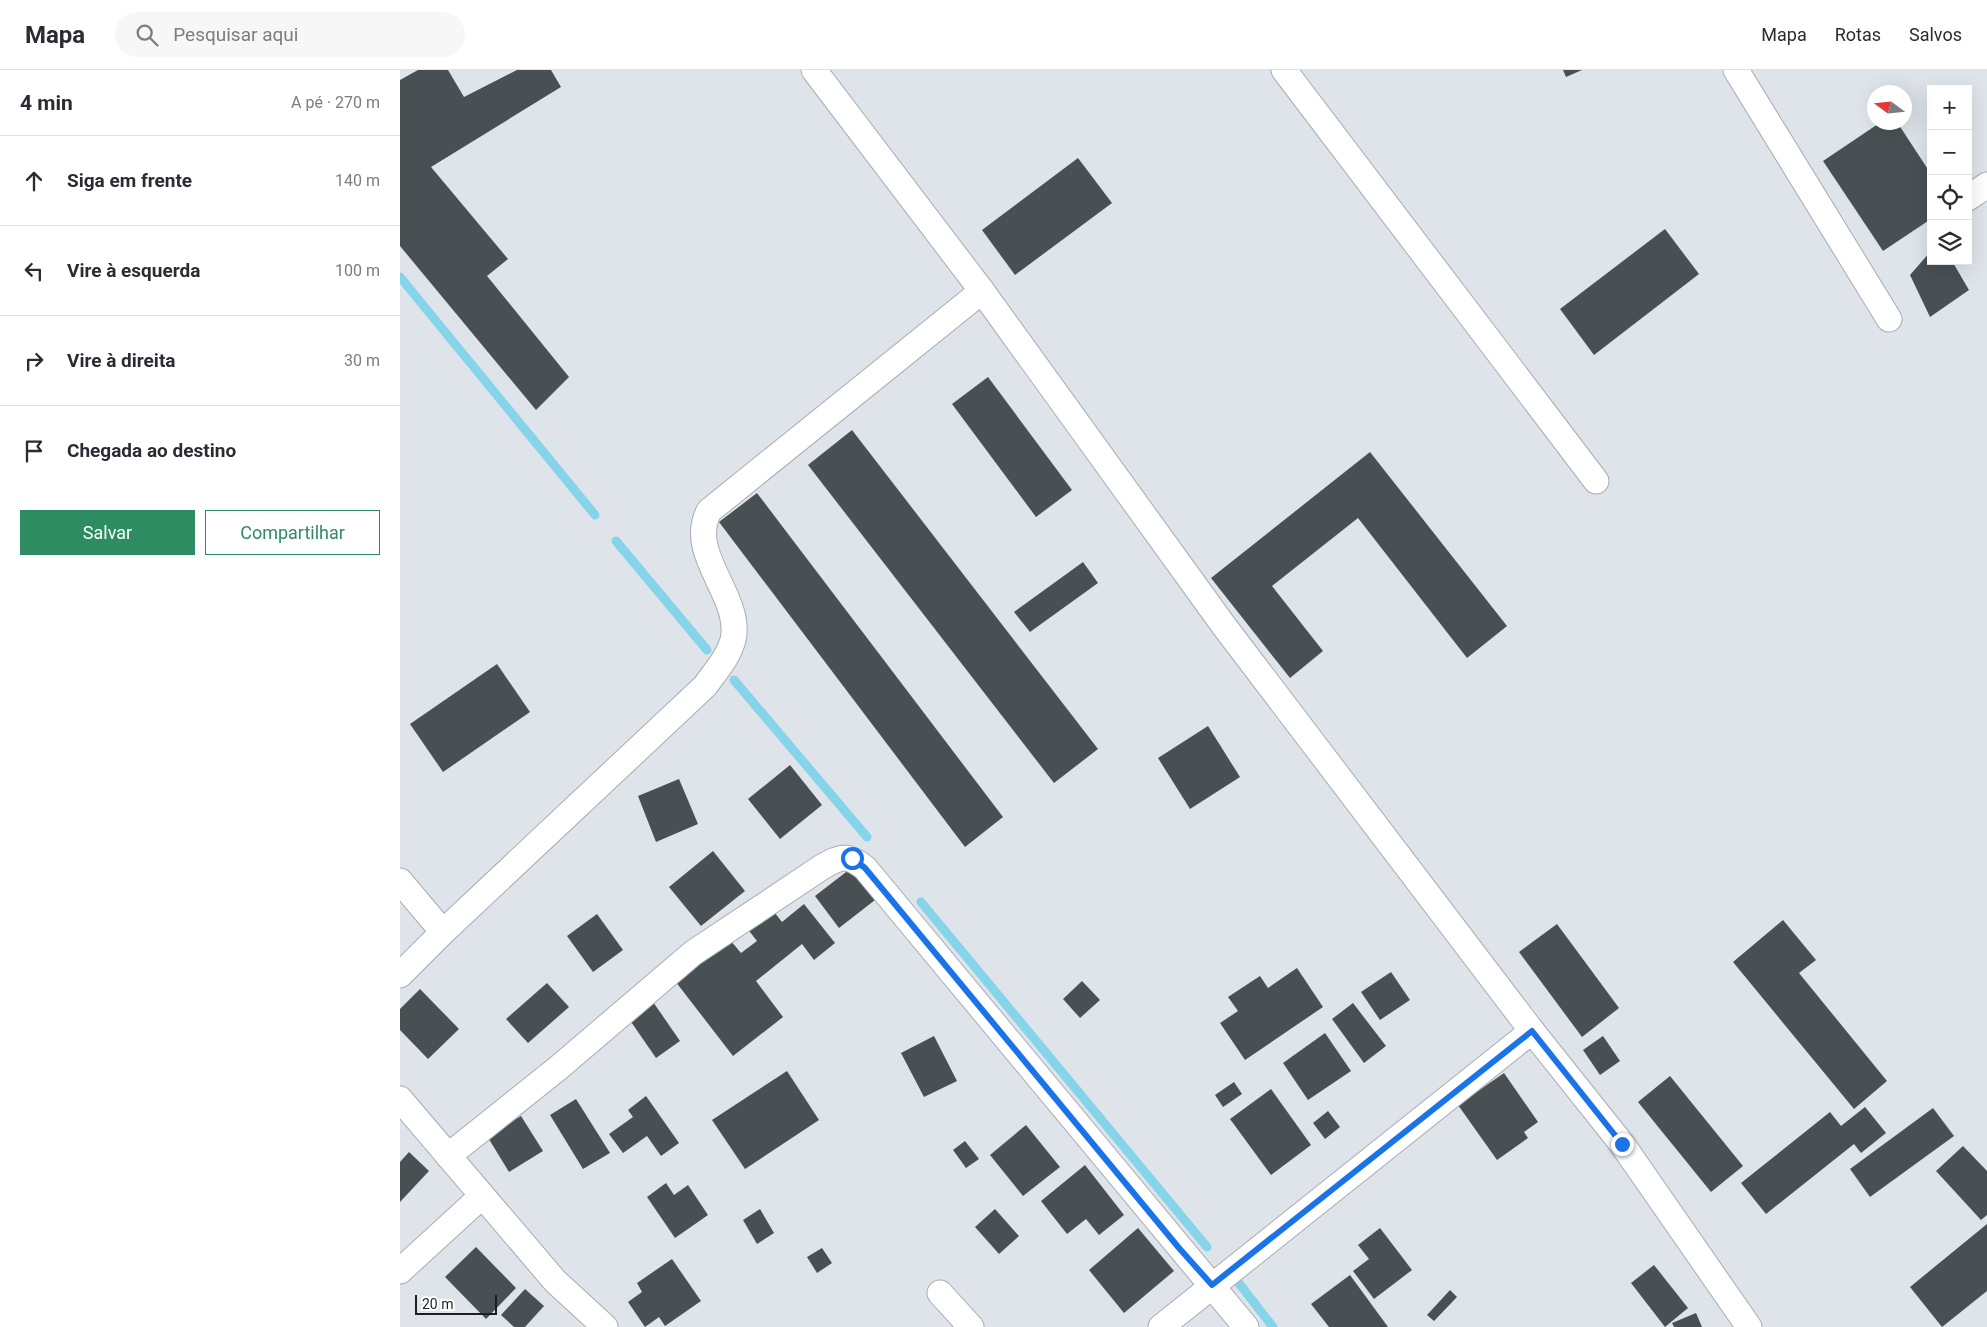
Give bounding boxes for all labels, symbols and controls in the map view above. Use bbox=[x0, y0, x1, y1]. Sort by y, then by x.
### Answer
search box bbox=[115, 12, 465, 57]
text: Mapa bbox=[25, 21, 85, 49]
icon: search bbox=[133, 21, 161, 49]
text: Pesquisar aqui bbox=[173, 23, 298, 46]
text: Mapa bbox=[1761, 24, 1807, 45]
text: Rotas bbox=[1835, 24, 1881, 45]
text: Salvos bbox=[1909, 24, 1962, 45]
north arrow bbox=[1867, 85, 1912, 130]
map controls bbox=[1927, 85, 1972, 265]
button: + bbox=[1927, 85, 1972, 130]
text: 4 min bbox=[20, 91, 73, 115]
text: A pé · 270 m bbox=[291, 93, 380, 112]
button: − bbox=[1927, 130, 1972, 175]
icon: ahead bbox=[20, 167, 48, 195]
text: Siga em frente bbox=[67, 169, 192, 192]
text: 140 m bbox=[335, 171, 380, 190]
button: locate bbox=[1927, 175, 1972, 220]
button: layers bbox=[1927, 220, 1972, 265]
icon: left bbox=[20, 257, 48, 285]
text: Vire à esquerda bbox=[67, 259, 200, 282]
text: 100 m bbox=[335, 261, 380, 280]
icon: right bbox=[20, 347, 48, 375]
text: Vire à direita bbox=[67, 349, 176, 372]
text: 30 m bbox=[344, 351, 380, 370]
icon: arrive bbox=[20, 437, 48, 465]
text: Chegada ao destino bbox=[67, 439, 236, 462]
button: Salvar bbox=[20, 510, 195, 555]
button: Compartilhar bbox=[205, 510, 380, 555]
route start bbox=[841, 847, 864, 870]
route end bbox=[1611, 1133, 1634, 1156]
scale bar bbox=[415, 1292, 498, 1315]
text: 20 m bbox=[422, 1296, 454, 1312]

